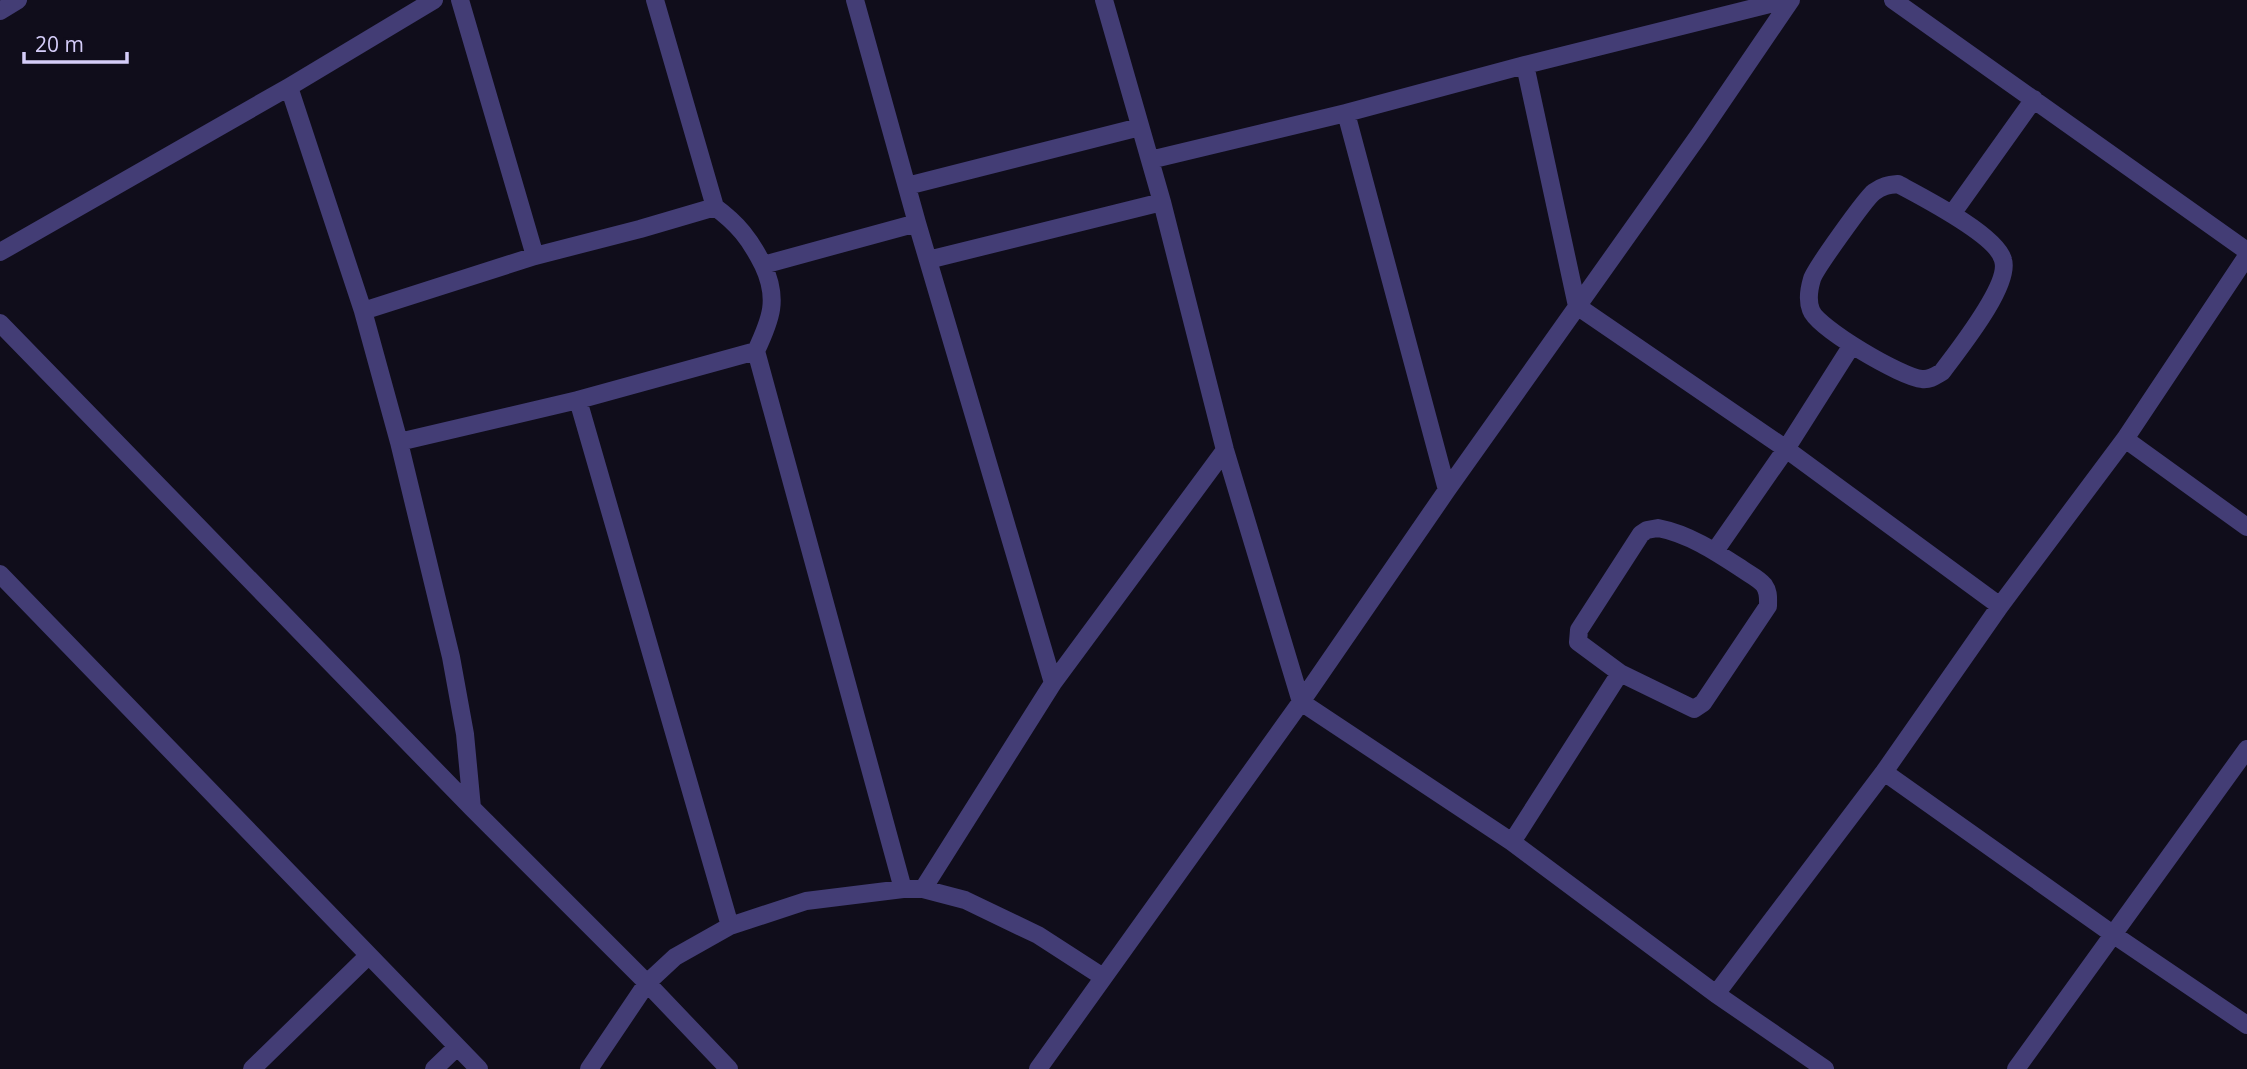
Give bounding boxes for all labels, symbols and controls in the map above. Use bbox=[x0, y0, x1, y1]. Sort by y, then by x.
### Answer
scale bar bbox=[24, 21, 128, 65]
text: 20 m bbox=[35, 30, 84, 58]

